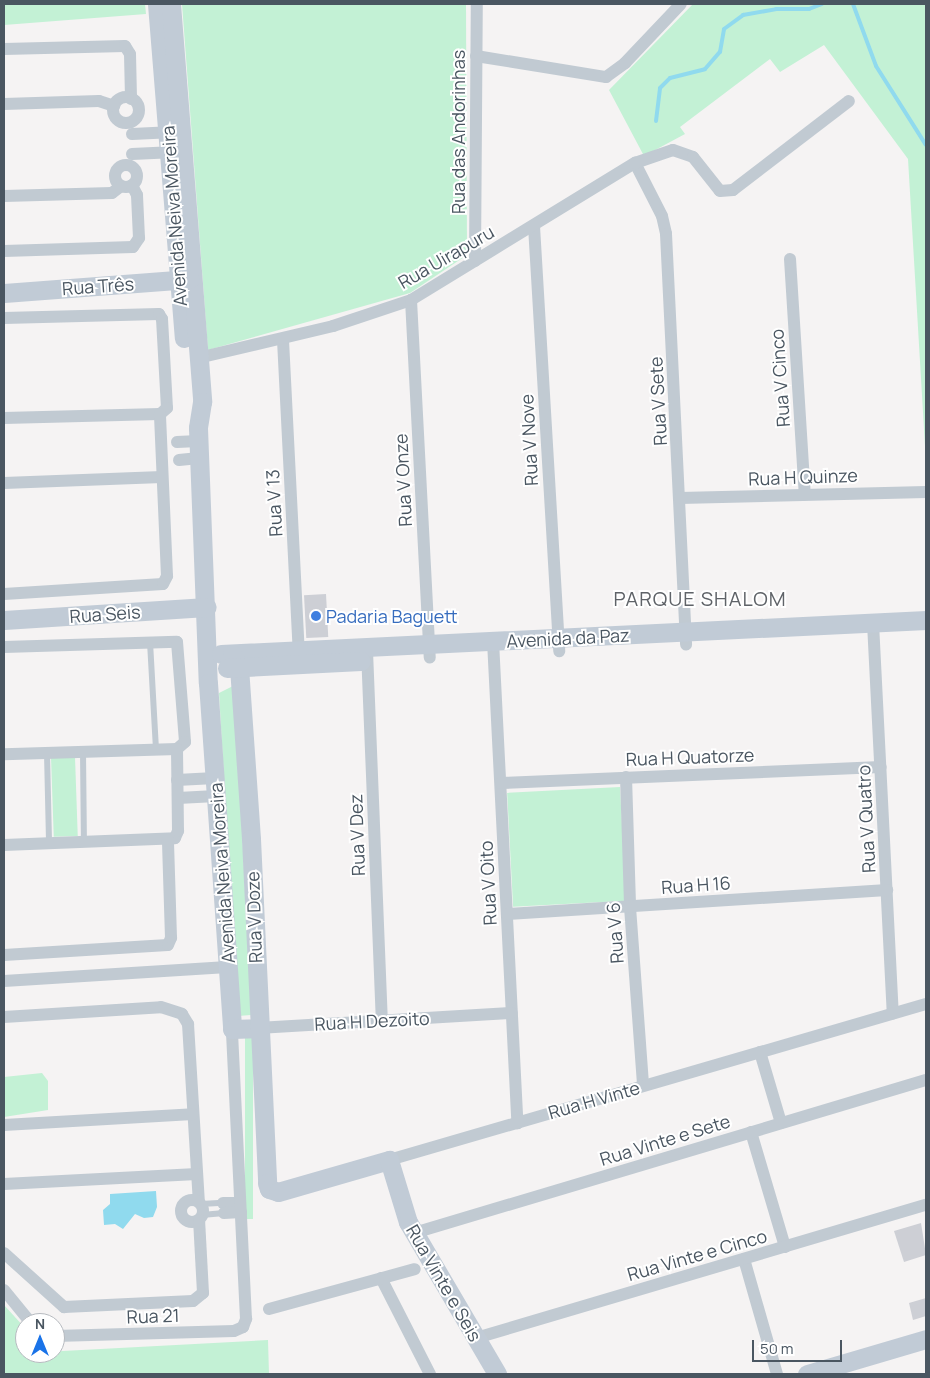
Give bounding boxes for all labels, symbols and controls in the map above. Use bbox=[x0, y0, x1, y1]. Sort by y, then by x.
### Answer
street label: Rua das Andorinhas bbox=[447, 50, 469, 214]
street label: Avenida Neiva Moreira bbox=[157, 125, 191, 307]
street label: Rua Uirapuru bbox=[394, 221, 498, 293]
street label: Rua Três bbox=[61, 273, 135, 299]
street label: Rua V Cinco bbox=[766, 328, 794, 428]
street label: Rua V Sete bbox=[645, 356, 671, 446]
street label: Rua V Nove bbox=[516, 393, 542, 487]
street label: Rua V Onze bbox=[390, 433, 416, 527]
street label: Rua H Quinze bbox=[748, 464, 858, 490]
street label: Rua V 13 bbox=[261, 469, 287, 537]
district label: PARQUE SHALOM bbox=[612, 586, 788, 610]
street label: Rua Seis bbox=[69, 601, 141, 627]
place label: Padaria Baguett bbox=[326, 605, 458, 627]
marker: Padaria Baguett bbox=[310, 610, 322, 622]
street label: Avenida da Paz bbox=[506, 624, 630, 652]
street label: Rua H Quatorze bbox=[625, 744, 755, 770]
street label: Rua V Quatro bbox=[852, 765, 880, 873]
street label: Avenida Neiva Moreira bbox=[205, 782, 239, 964]
street label: Rua V Dez bbox=[345, 794, 369, 876]
street label: Rua V Oito bbox=[475, 840, 501, 926]
street label: Rua V Doze bbox=[242, 871, 266, 963]
street label: Rua H 16 bbox=[660, 872, 732, 898]
street label: Rua V 6 bbox=[602, 902, 628, 964]
street label: Rua H Dezoito bbox=[314, 1007, 430, 1035]
street label: Rua H Vinte bbox=[546, 1077, 642, 1123]
street label: Rua Vinte e Sete bbox=[597, 1110, 733, 1170]
street label: Rua Vinte e Seis bbox=[402, 1221, 486, 1345]
street label: Rua Vinte e Cinco bbox=[625, 1225, 769, 1285]
street label: Rua 21 bbox=[126, 1304, 180, 1328]
north arrow bbox=[15, 1313, 65, 1363]
text: N bbox=[35, 1314, 45, 1333]
scale bar bbox=[755, 1330, 845, 1362]
text: 50 m bbox=[760, 1338, 794, 1359]

